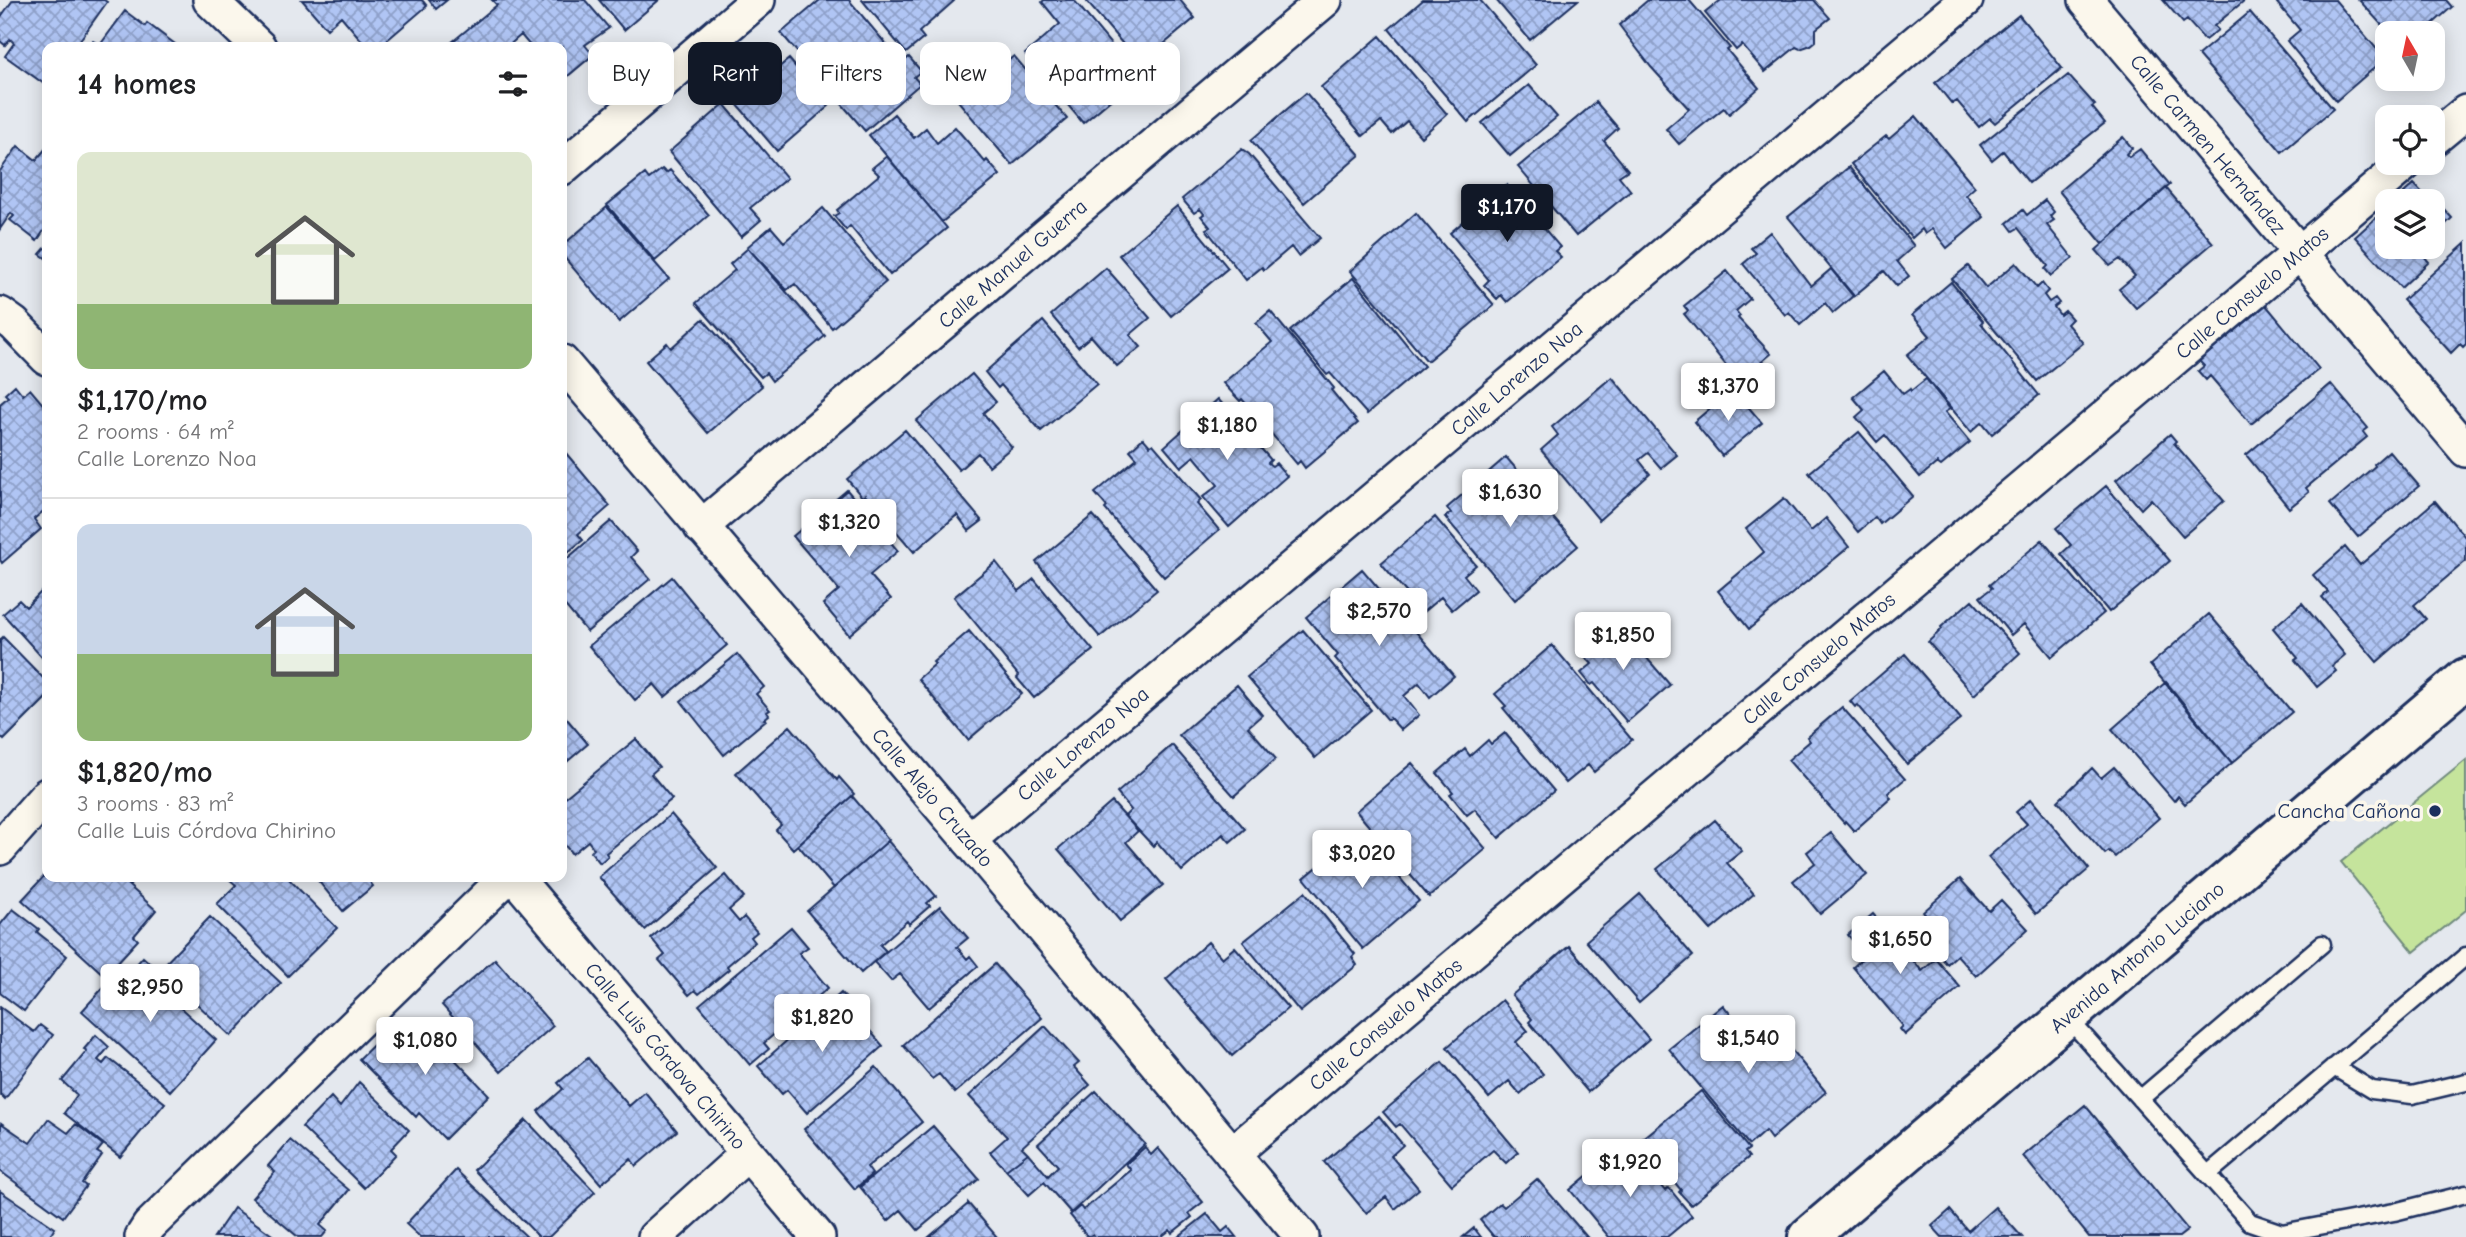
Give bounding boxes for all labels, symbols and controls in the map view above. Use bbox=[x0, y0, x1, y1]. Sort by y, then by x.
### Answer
north arrow bbox=[2375, 21, 2445, 91]
map controls bbox=[2375, 21, 2445, 259]
chip: Buy bbox=[588, 42, 674, 105]
chip: Rent bbox=[688, 42, 782, 105]
chip: Filters bbox=[796, 42, 906, 105]
chip: New bbox=[920, 42, 1011, 105]
chip: Apartment bbox=[1025, 42, 1180, 105]
street label: Calle Carmen Hernández bbox=[2125, 50, 2291, 239]
icon: filters bbox=[494, 65, 532, 103]
text: 14 homes bbox=[77, 67, 196, 102]
button: locate bbox=[2375, 105, 2445, 175]
pin: $1,170 bbox=[1450, 184, 1564, 244]
button: layers bbox=[2375, 189, 2445, 259]
text: $1,170 bbox=[1477, 193, 1537, 220]
street label: Calle Manuel Guerra bbox=[934, 194, 1092, 333]
icon: home bbox=[242, 197, 368, 323]
street label: Calle Consuelo Matos bbox=[2171, 222, 2333, 364]
street label: Calle Lorenzo Noa bbox=[1446, 317, 1587, 441]
pin: $1,370 bbox=[1671, 364, 1785, 423]
text: $1,370 bbox=[1697, 372, 1759, 399]
text: $1,170/mo bbox=[77, 383, 208, 418]
pin: $1,180 bbox=[1170, 402, 1284, 462]
text: $1,180 bbox=[1196, 411, 1258, 438]
text: 2 rooms · 64 m² bbox=[77, 418, 234, 445]
text: Calle Lorenzo Noa bbox=[77, 445, 257, 472]
pin: $1,630 bbox=[1453, 470, 1567, 529]
text: $1,630 bbox=[1478, 478, 1542, 505]
pin: $1,320 bbox=[792, 500, 906, 559]
text: $1,320 bbox=[817, 508, 881, 535]
icon: home bbox=[242, 569, 368, 695]
street label: Calle Consuelo Matos bbox=[1738, 587, 1900, 730]
pin: $2,570 bbox=[1322, 588, 1436, 648]
text: $2,570 bbox=[1346, 597, 1412, 624]
pin: $1,850 bbox=[1566, 612, 1680, 672]
text: $1,850 bbox=[1591, 621, 1655, 648]
street label: Calle Lorenzo Noa bbox=[1012, 682, 1154, 806]
street label: Calle Alejo Cruzado bbox=[867, 723, 998, 872]
text: $1,820/mo bbox=[77, 755, 213, 790]
text: 3 rooms · 83 m² bbox=[77, 790, 233, 817]
place label: Cancha Cañona bbox=[2278, 799, 2421, 823]
marker: Cancha Cañona bbox=[2427, 803, 2443, 819]
text: Calle Luis Córdova Chirino bbox=[77, 817, 336, 844]
pin: $3,020 bbox=[1305, 830, 1419, 890]
text: $3,020 bbox=[1328, 839, 1396, 866]
street label: Avenida Antonio Luciano bbox=[2045, 877, 2229, 1038]
pin: $1,650 bbox=[1843, 916, 1957, 976]
text: $1,650 bbox=[1868, 925, 1932, 952]
street label: Calle Consuelo Matos bbox=[1304, 953, 1467, 1096]
street label: Calle Luis Córdova Chirino bbox=[580, 958, 751, 1154]
pin: $2,950 bbox=[93, 964, 207, 1024]
text: $2,950 bbox=[116, 973, 184, 1000]
pin: $1,820 bbox=[765, 995, 879, 1054]
text: $1,820 bbox=[790, 1003, 854, 1030]
pin: $1,540 bbox=[1691, 1016, 1805, 1075]
pin: $1,080 bbox=[368, 1018, 482, 1077]
text: $1,540 bbox=[1716, 1024, 1780, 1051]
text: $1,080 bbox=[392, 1026, 458, 1053]
pin: $1,920 bbox=[1573, 1140, 1687, 1199]
text: $1,920 bbox=[1598, 1148, 1662, 1175]

